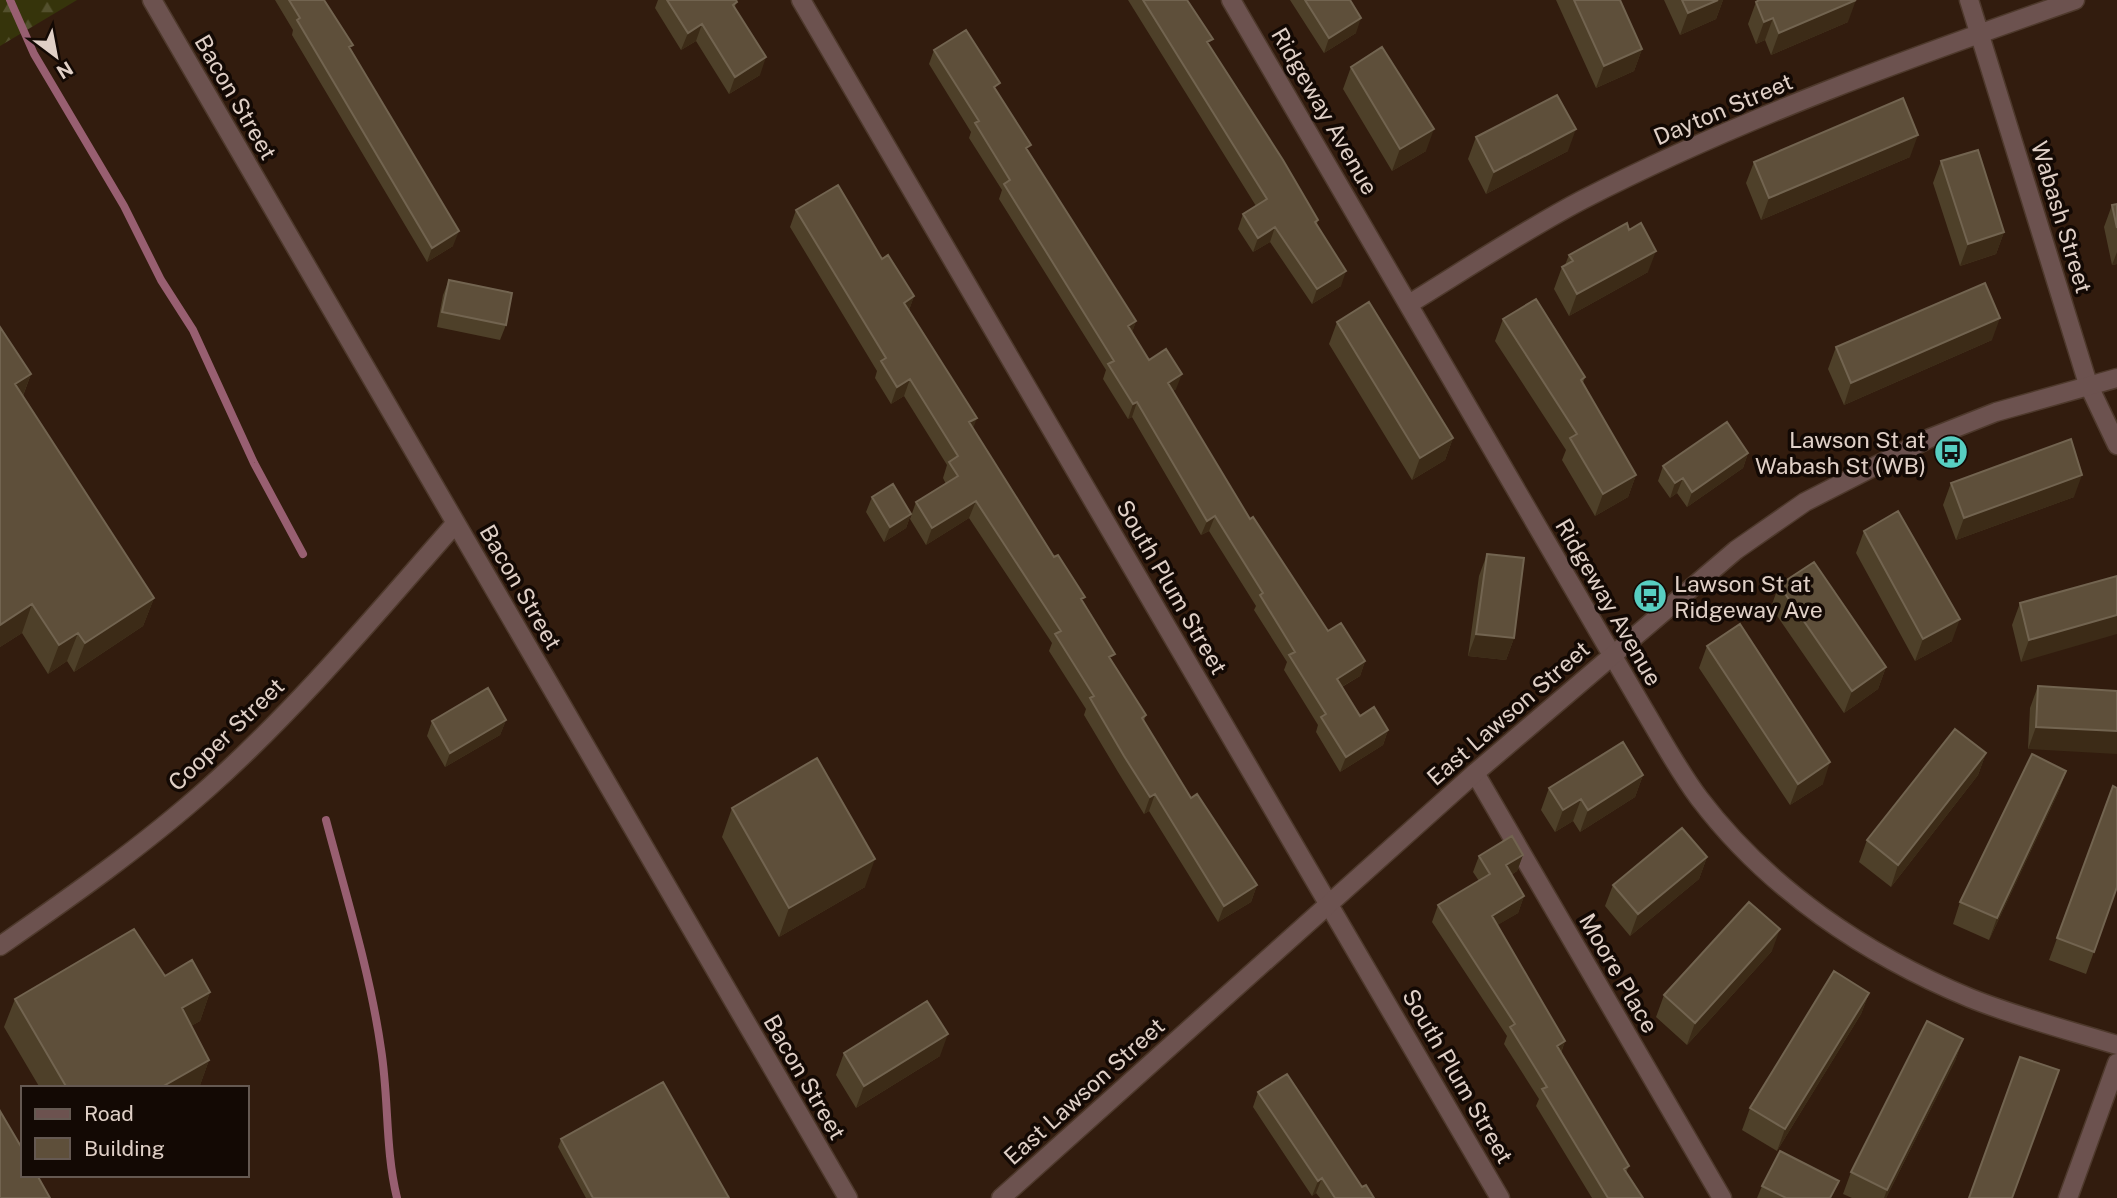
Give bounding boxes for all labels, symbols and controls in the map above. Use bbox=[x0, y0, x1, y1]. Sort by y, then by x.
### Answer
north arrow bbox=[21, 21, 91, 91]
street label: Ridgeway Avenue bbox=[1266, 23, 1384, 199]
street label: Bacon Street bbox=[189, 30, 283, 164]
text: N bbox=[53, 57, 77, 84]
street label: Dayton Street bbox=[1649, 68, 1797, 150]
street label: Wabash Street bbox=[2026, 138, 2098, 296]
place label: Lawson St at Wabash St (WB) bbox=[1755, 426, 1926, 479]
bus stop icon: Lawson St at Wabash St (WB) bbox=[1932, 433, 1970, 471]
street label: South Plum Street bbox=[1111, 495, 1233, 679]
street label: Ridgeway Avenue bbox=[1550, 514, 1668, 690]
street label: Bacon Street bbox=[474, 520, 568, 654]
place label: Lawson St at Ridgeway Ave bbox=[1674, 570, 1823, 623]
bus stop icon: Lawson St at Ridgeway Ave bbox=[1631, 577, 1669, 615]
street label: East Lawson Street bbox=[1421, 635, 1595, 791]
street label: Cooper Street bbox=[163, 672, 289, 796]
street label: Moore Place bbox=[1574, 909, 1664, 1037]
street label: South Plum Street bbox=[1397, 984, 1519, 1168]
street label: Bacon Street bbox=[758, 1010, 852, 1144]
street label: East Lawson Street bbox=[998, 1012, 1170, 1170]
legend bbox=[21, 1086, 248, 1177]
text: Road bbox=[84, 1101, 134, 1126]
text: Building bbox=[84, 1136, 165, 1161]

